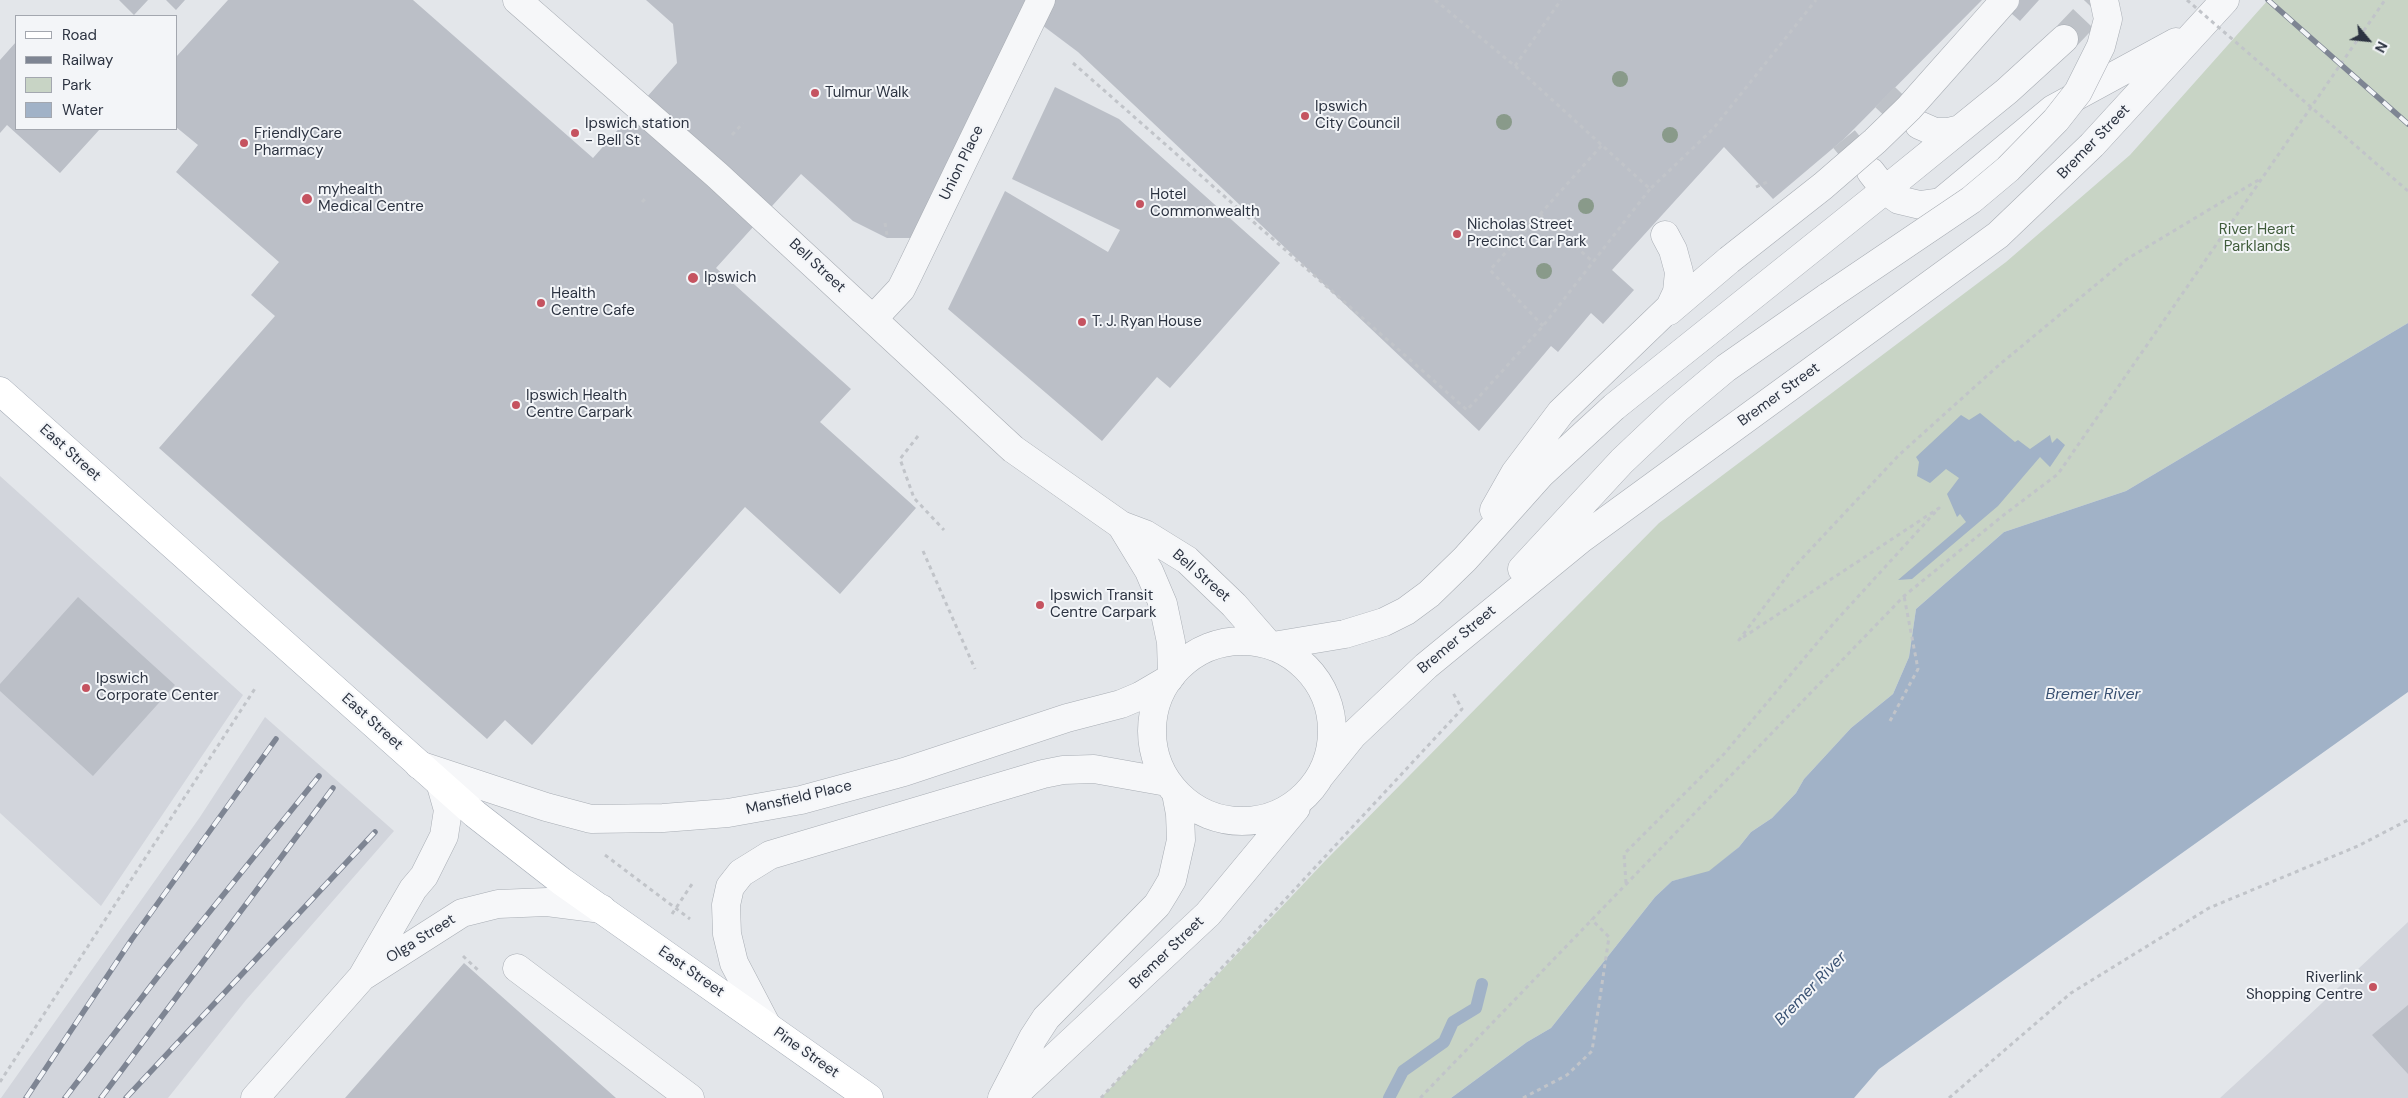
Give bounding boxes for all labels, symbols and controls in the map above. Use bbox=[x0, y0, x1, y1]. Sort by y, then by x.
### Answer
legend bbox=[15, 15, 178, 130]
north arrow bbox=[2343, 15, 2393, 65]
text: Road bbox=[62, 25, 97, 45]
text: N bbox=[2371, 38, 2392, 56]
text: Railway bbox=[62, 50, 113, 70]
text: Park bbox=[62, 75, 92, 95]
place label: Tulmur Walk bbox=[825, 84, 909, 102]
marker: Tulmur Walk bbox=[809, 87, 821, 99]
place label: Ipswich City Council bbox=[1315, 98, 1400, 133]
text: Water bbox=[62, 100, 103, 120]
street label: Bremer Street bbox=[2054, 101, 2134, 183]
marker: Ipswich City Council bbox=[1299, 110, 1311, 122]
place label: Ipswich station - Bell St bbox=[585, 115, 689, 150]
street label: Union Place bbox=[936, 123, 988, 203]
place label: FriendlyCare Pharmacy bbox=[254, 125, 342, 160]
marker: Ipswich station - Bell St bbox=[569, 127, 581, 139]
marker: FriendlyCare Pharmacy bbox=[238, 137, 250, 149]
place label: myhealth Medical Centre bbox=[318, 181, 424, 216]
place label: Hotel Commonwealth bbox=[1150, 186, 1260, 221]
marker: myhealth Medical Centre bbox=[300, 192, 314, 206]
marker: Hotel Commonwealth bbox=[1134, 198, 1146, 210]
place label: Nicholas Street Precinct Car Park bbox=[1467, 216, 1587, 251]
park label: River Heart Parklands bbox=[2219, 221, 2295, 256]
marker: Nicholas Street Precinct Car Park bbox=[1451, 228, 1463, 240]
street label: Bell Street bbox=[785, 235, 849, 297]
place label: Ipswich bbox=[704, 269, 756, 287]
marker: Ipswich bbox=[686, 271, 700, 285]
place label: Health Centre Cafe bbox=[551, 285, 635, 320]
marker: Health Centre Cafe bbox=[535, 297, 547, 309]
place label: T. J. Ryan House bbox=[1092, 313, 1202, 331]
marker: T. J. Ryan House bbox=[1076, 316, 1088, 328]
street label: Bremer Street bbox=[1735, 359, 1823, 431]
place label: Ipswich Health Centre Carpark bbox=[526, 387, 633, 422]
marker: Ipswich Health Centre Carpark bbox=[510, 399, 522, 411]
street label: East Street bbox=[36, 421, 104, 485]
street label: Bell Street bbox=[1168, 546, 1234, 606]
place label: Ipswich Transit Centre Carpark bbox=[1050, 587, 1157, 622]
marker: Ipswich Transit Centre Carpark bbox=[1034, 599, 1046, 611]
street label: Bremer Street bbox=[1414, 602, 1500, 678]
place label: Ipswich Corporate Center bbox=[96, 670, 219, 705]
marker: Ipswich Corporate Center bbox=[80, 682, 92, 694]
water label: Bremer River bbox=[2046, 685, 2140, 705]
street label: East Street bbox=[338, 690, 406, 754]
street label: Mansfield Place bbox=[744, 777, 854, 819]
street label: Olga Street bbox=[383, 911, 459, 967]
street label: Bremer Street bbox=[1126, 913, 1208, 993]
street label: East Street bbox=[655, 943, 727, 1001]
water label: Bremer River bbox=[1771, 948, 1851, 1030]
place label: Riverlink Shopping Centre bbox=[2246, 969, 2363, 1004]
marker: Riverlink Shopping Centre bbox=[2367, 981, 2379, 993]
street label: Pine Street bbox=[770, 1024, 842, 1082]

